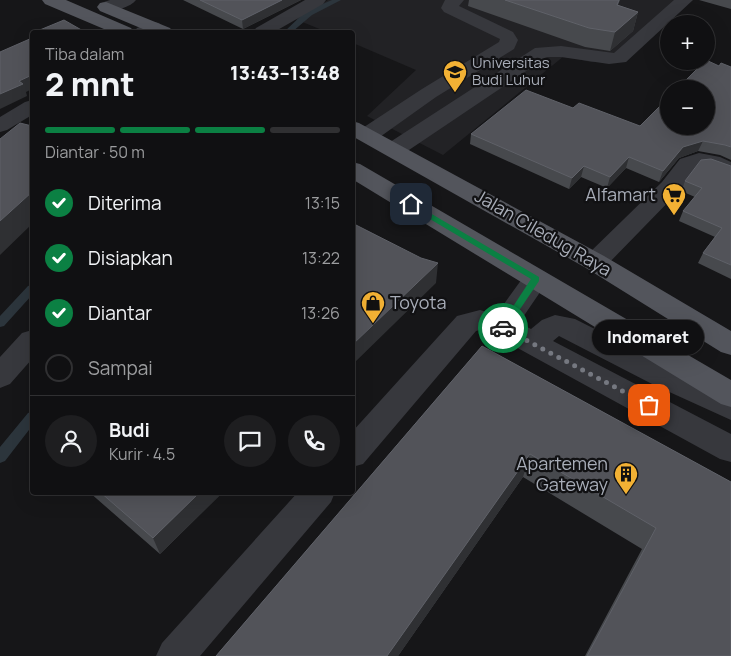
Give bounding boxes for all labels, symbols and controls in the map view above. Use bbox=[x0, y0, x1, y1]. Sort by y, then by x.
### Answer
map controls bbox=[660, 15, 715, 135]
button: + bbox=[660, 15, 715, 70]
text: Tiba dalam bbox=[45, 43, 124, 65]
place label: Universitas Budi Luhur bbox=[472, 52, 550, 90]
school or university icon: Universitas Budi Luhur bbox=[442, 59, 468, 93]
text: 13:43–13:48 bbox=[230, 60, 340, 86]
text: 2 mnt bbox=[45, 62, 135, 106]
button: − bbox=[660, 80, 715, 135]
text: Diantar · 50 m bbox=[45, 141, 145, 163]
place label: Alfamart bbox=[585, 182, 656, 206]
supermarket icon: Alfamart bbox=[661, 182, 687, 216]
pin bbox=[390, 183, 432, 225]
street label: Jalan Ciledug Raya bbox=[471, 183, 616, 281]
icon: check bbox=[45, 189, 73, 217]
text: Diterima bbox=[88, 190, 161, 216]
icon: home bbox=[397, 190, 425, 218]
text: 13:15 bbox=[305, 192, 340, 214]
icon: check bbox=[45, 244, 73, 272]
text: Disiapkan bbox=[88, 245, 173, 271]
text: 13:22 bbox=[302, 247, 340, 269]
shop icon: Toyota bbox=[360, 290, 386, 324]
place label: Toyota bbox=[390, 290, 447, 314]
icon: check bbox=[45, 299, 73, 327]
text: Diantar bbox=[88, 300, 152, 326]
text: 13:26 bbox=[301, 302, 340, 324]
courier bbox=[478, 303, 528, 353]
icon: car bbox=[489, 314, 517, 342]
callout: Indomaret bbox=[593, 320, 705, 355]
text: Indomaret bbox=[607, 326, 689, 348]
text: Sampai bbox=[88, 355, 153, 381]
pin bbox=[628, 384, 670, 426]
icon: bag bbox=[635, 391, 663, 419]
button: person bbox=[45, 415, 97, 467]
button: chat bbox=[224, 415, 276, 467]
button: phone bbox=[288, 415, 340, 467]
text: Budi bbox=[109, 417, 150, 443]
text: Kurir · 4.5 bbox=[109, 443, 175, 465]
place label: Apartemen Gateway bbox=[516, 451, 608, 496]
building icon: Apartemen Gateway bbox=[613, 461, 639, 495]

